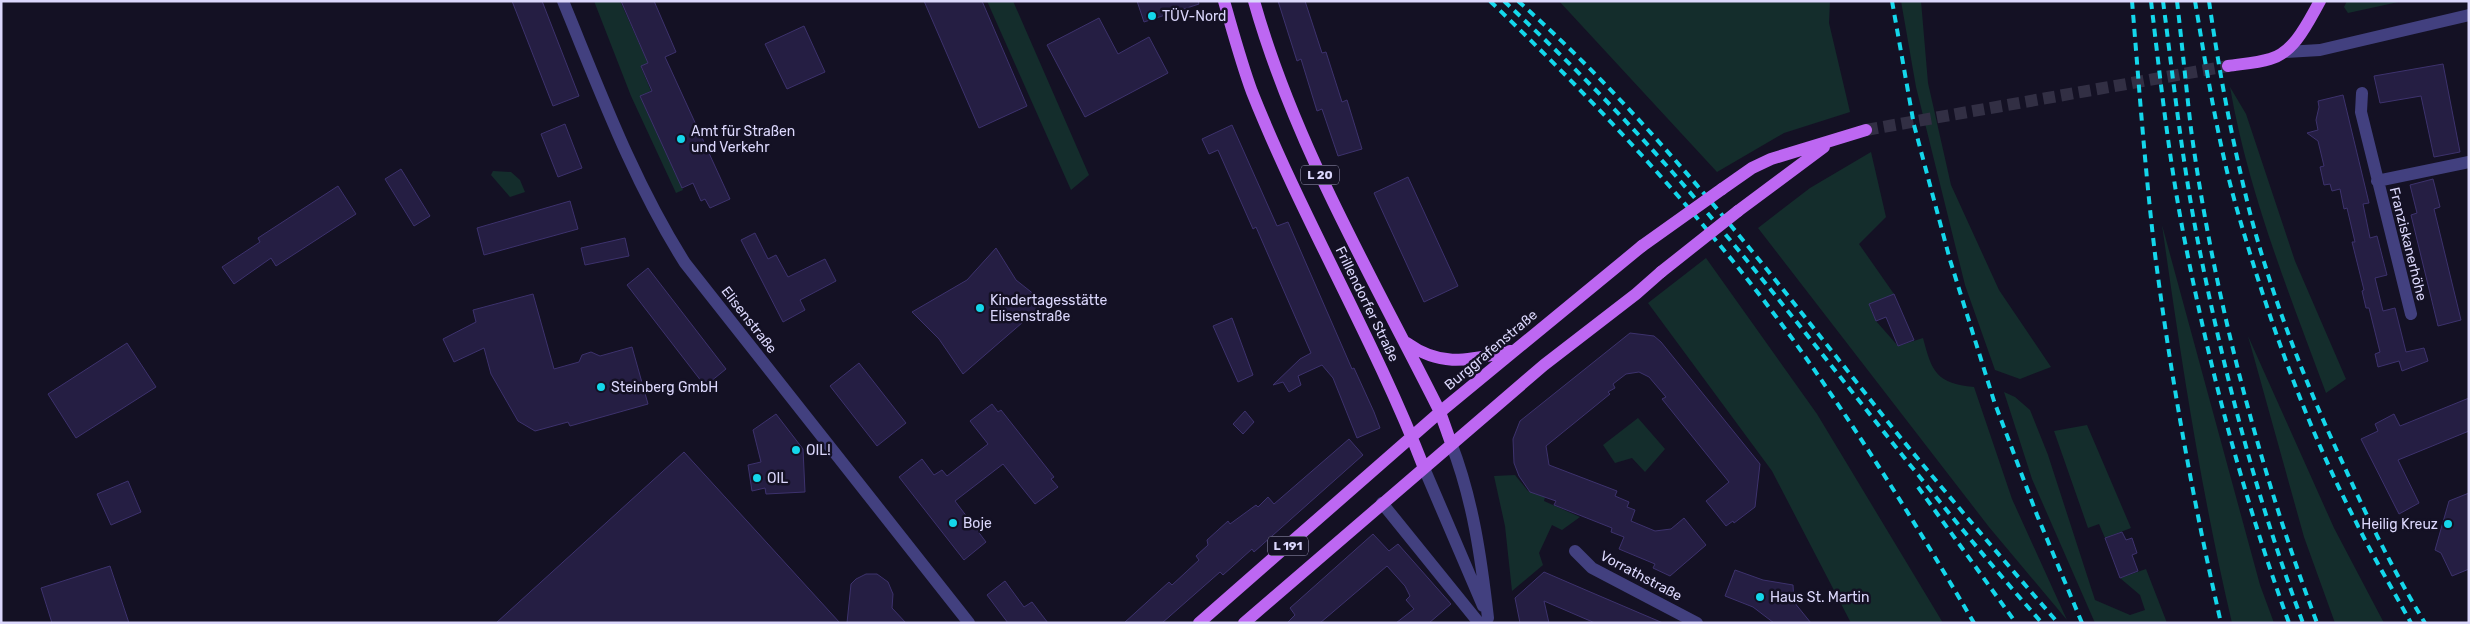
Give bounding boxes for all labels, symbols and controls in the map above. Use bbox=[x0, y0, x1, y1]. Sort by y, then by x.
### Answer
place label: TÜV-Nord bbox=[1162, 8, 1226, 25]
marker: TÜV-Nord bbox=[1146, 10, 1158, 22]
place label: Amt für Straßen und Verkehr bbox=[691, 123, 795, 156]
marker: Amt für Straßen und Verkehr bbox=[675, 133, 687, 145]
road number: L 20 bbox=[1301, 166, 1339, 184]
street label: Franziskanerhöhe bbox=[2386, 185, 2430, 303]
street label: Frillendorfer Straße bbox=[1332, 244, 1402, 365]
street label: Elisenstraße bbox=[718, 283, 781, 357]
place label: Kindertagesstätte Elisenstraße bbox=[990, 292, 1108, 325]
marker: Kindertagesstätte Elisenstraße bbox=[974, 302, 986, 314]
street label: Burggrafenstraße bbox=[1441, 306, 1541, 394]
place label: Steinberg GmbH bbox=[611, 379, 718, 396]
marker: Steinberg GmbH bbox=[595, 381, 607, 393]
place label: OIL! bbox=[806, 442, 831, 459]
marker: OIL! bbox=[790, 444, 802, 456]
place label: OIL bbox=[767, 470, 788, 487]
marker: OIL bbox=[751, 472, 763, 484]
place label: Boje bbox=[963, 515, 992, 532]
place label: Heilig Kreuz bbox=[2361, 516, 2438, 533]
marker: Boje bbox=[947, 517, 959, 529]
marker: Heilig Kreuz bbox=[2442, 518, 2454, 530]
road number: L 191 bbox=[1268, 536, 1308, 556]
street label: Vorrathstraße bbox=[1597, 547, 1685, 605]
place label: Haus St. Martin bbox=[1770, 589, 1869, 606]
marker: Haus St. Martin bbox=[1754, 591, 1766, 603]

